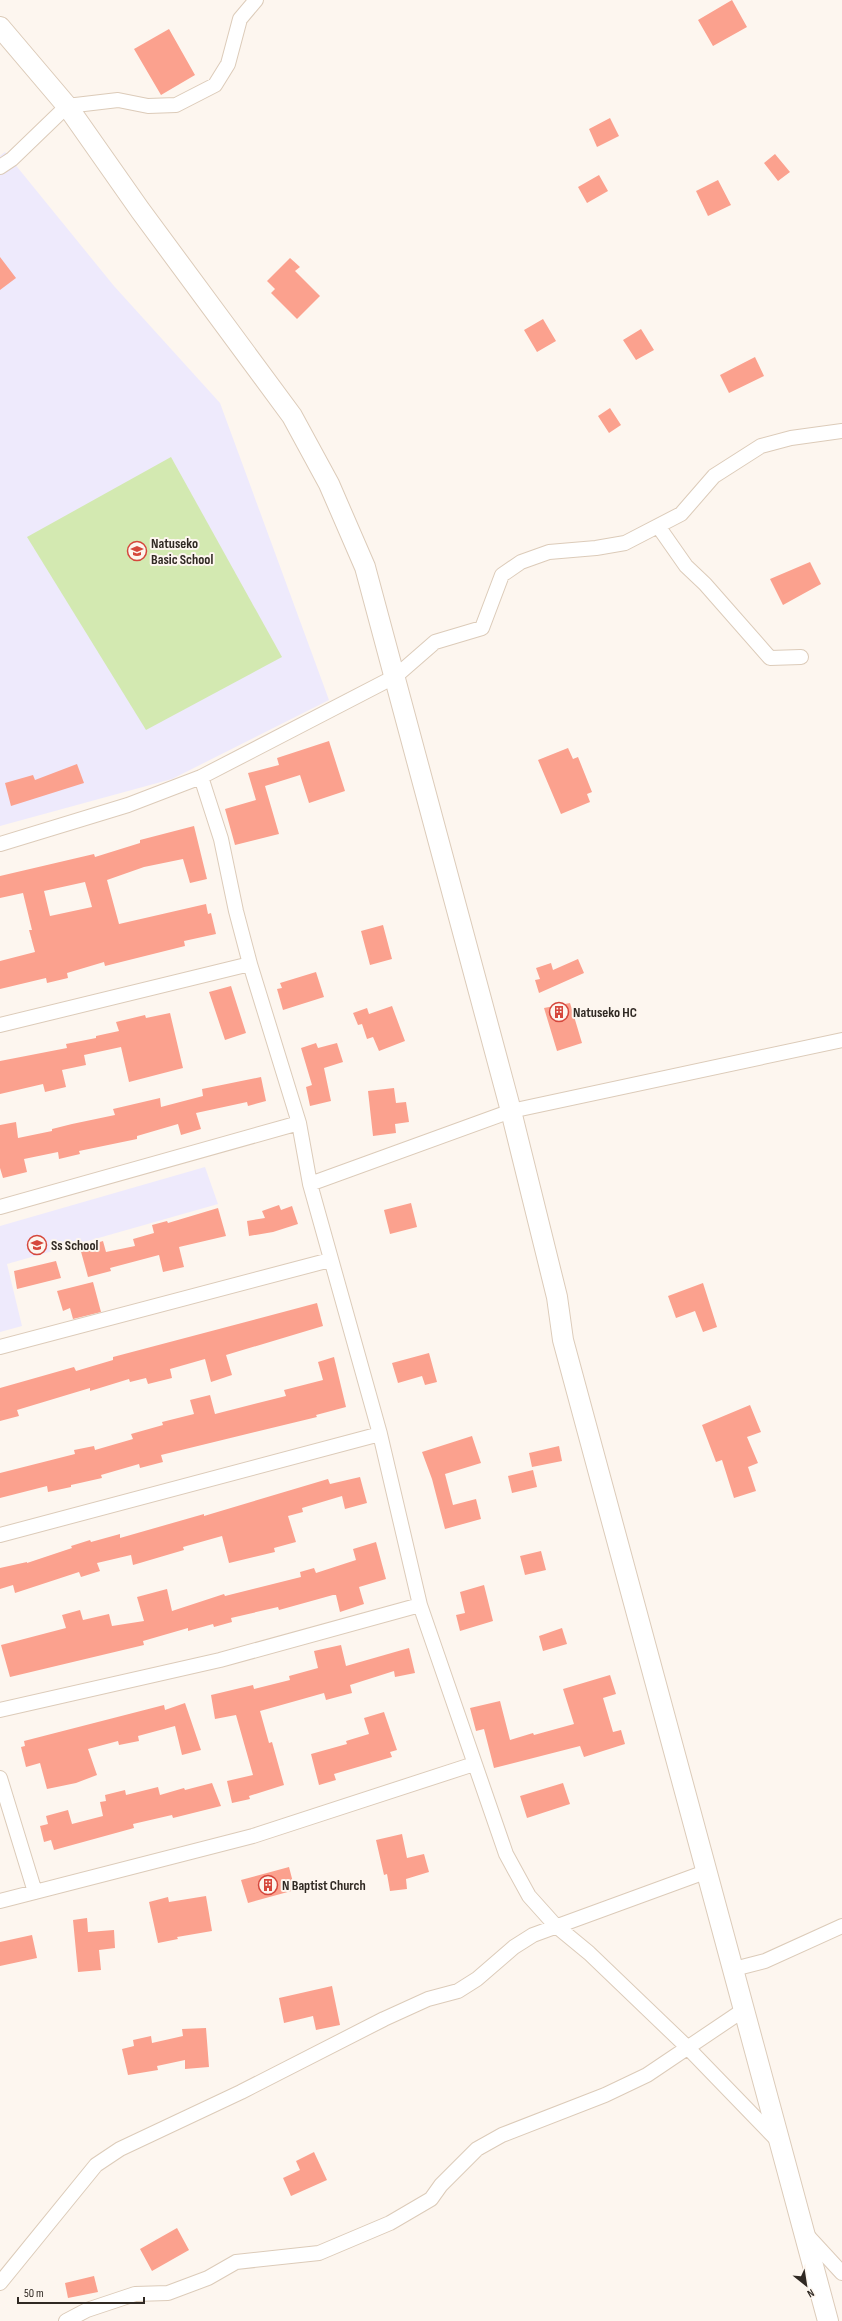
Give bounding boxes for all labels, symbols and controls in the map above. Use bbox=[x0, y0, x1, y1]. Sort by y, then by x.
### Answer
place label: Natuseko Basic School bbox=[151, 535, 213, 568]
school or university icon: Natuseko Basic School bbox=[126, 540, 148, 562]
building icon: Natuseko HC bbox=[548, 1001, 570, 1023]
place label: Natuseko HC bbox=[573, 1004, 637, 1021]
school or university icon: Ss School bbox=[26, 1234, 48, 1256]
place label: Ss School bbox=[51, 1237, 99, 1254]
building icon: N Baptist Church bbox=[257, 1874, 279, 1896]
place label: N Baptist Church bbox=[282, 1877, 366, 1894]
north arrow bbox=[786, 2265, 826, 2305]
scale bar bbox=[18, 2279, 144, 2305]
text: 50 m bbox=[24, 2286, 44, 2301]
text: N bbox=[805, 2286, 817, 2300]

